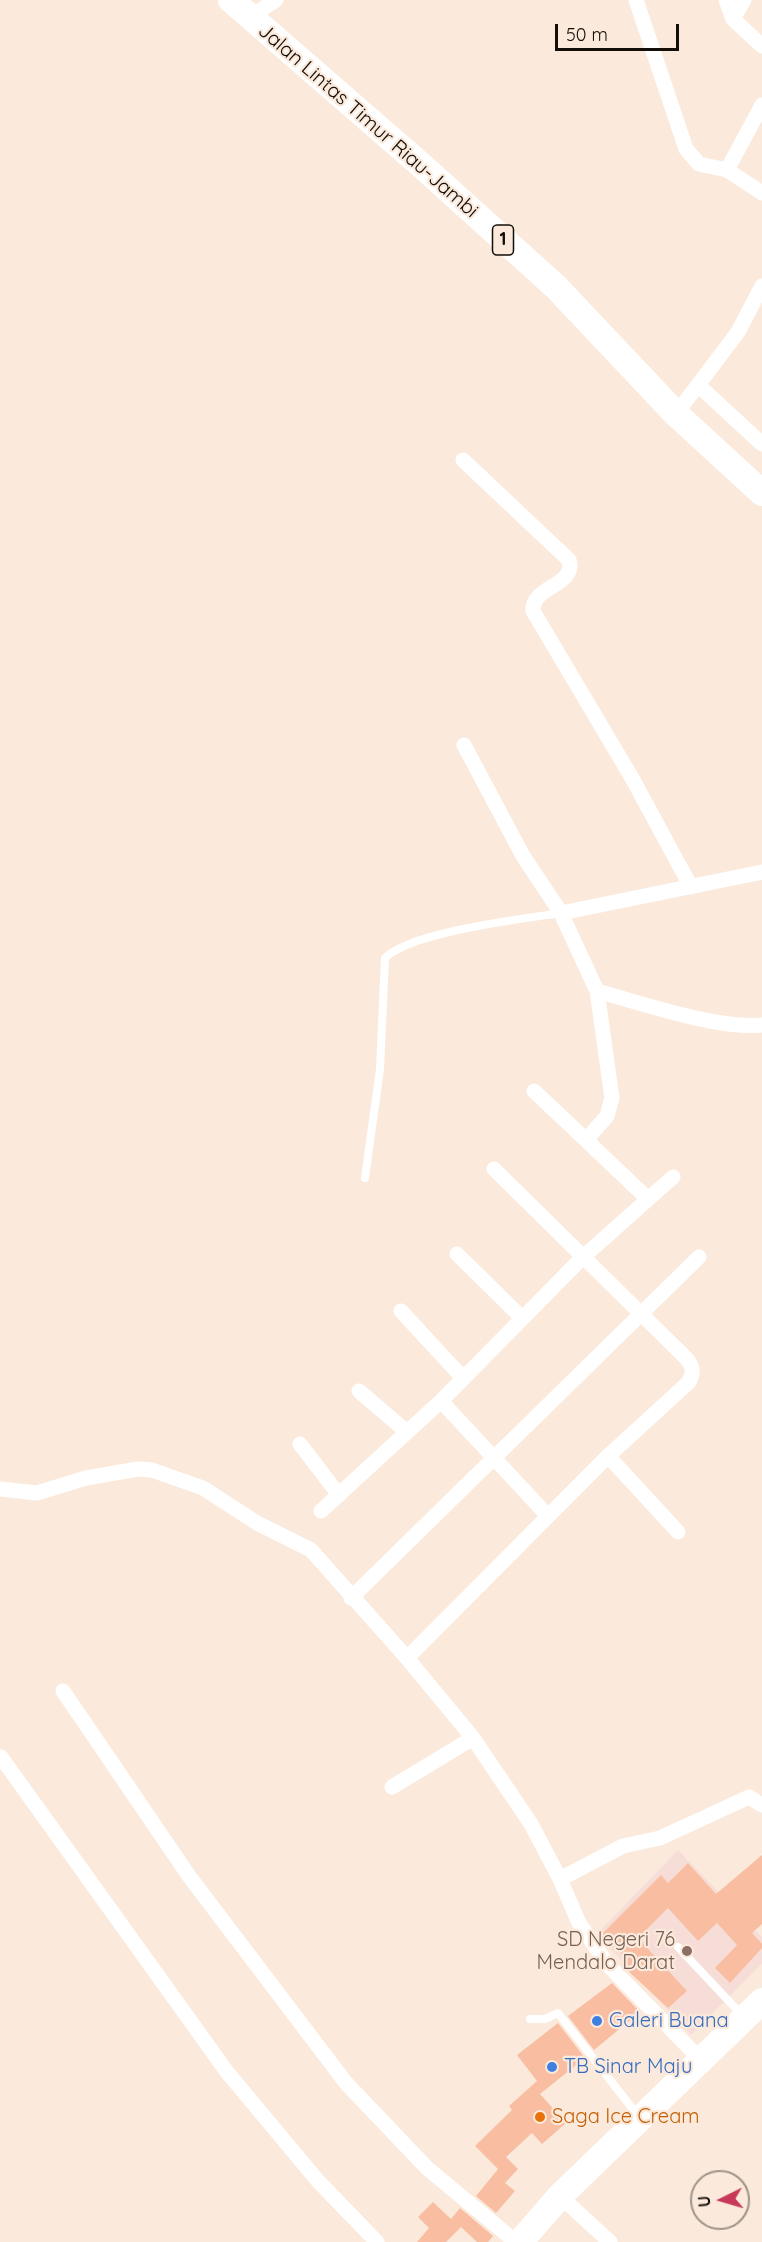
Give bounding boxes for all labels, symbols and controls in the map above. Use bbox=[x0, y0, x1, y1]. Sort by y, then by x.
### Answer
scale bar bbox=[558, 12, 682, 50]
street label: Jalan Lintas Timur Riau-Jambi bbox=[253, 19, 483, 223]
text: 50 m bbox=[566, 23, 608, 46]
road number: 1 bbox=[492, 225, 514, 255]
place label: SD Negeri 76 Mendalo Darat bbox=[537, 1928, 675, 1975]
marker: SD Negeri 76 Mendalo Darat bbox=[680, 1944, 694, 1958]
place label: Galeri Buana bbox=[609, 2009, 729, 2033]
marker: Galeri Buana bbox=[590, 2014, 604, 2028]
place label: TB Sinar Maju bbox=[564, 2055, 692, 2079]
marker: TB Sinar Maju bbox=[545, 2060, 559, 2074]
place label: Saga Ice Cream bbox=[552, 2105, 699, 2129]
marker: Saga Ice Cream bbox=[533, 2110, 547, 2124]
north arrow bbox=[690, 2170, 750, 2230]
text: U bbox=[694, 2195, 715, 2208]

